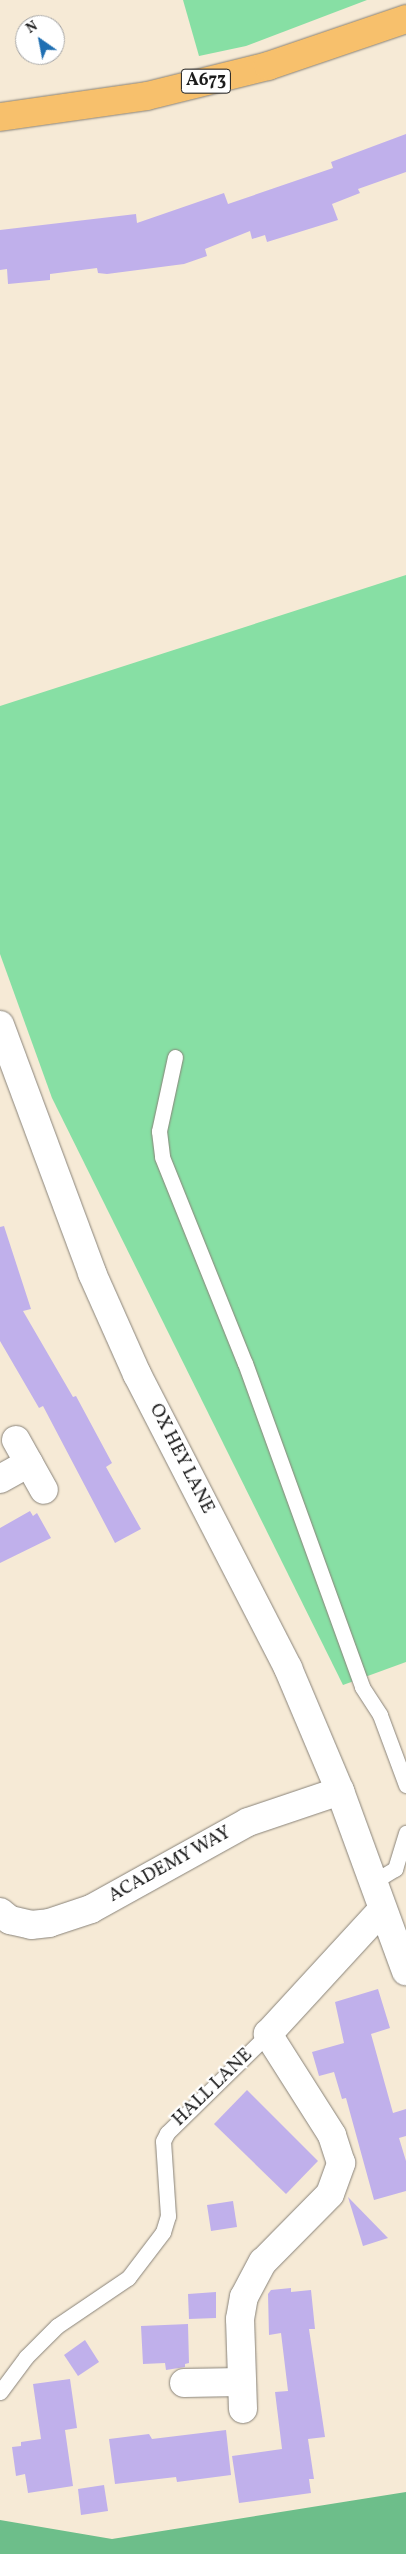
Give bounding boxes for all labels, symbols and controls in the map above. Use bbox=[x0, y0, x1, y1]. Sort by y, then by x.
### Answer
north arrow bbox=[15, 15, 65, 65]
text: N bbox=[23, 17, 42, 39]
road number: A673 bbox=[180, 66, 232, 96]
street label: OX HEY LANE bbox=[143, 1400, 219, 1518]
street label: ACADEMY WAY bbox=[104, 1822, 236, 1908]
street label: HALL LANE bbox=[168, 2044, 258, 2132]

